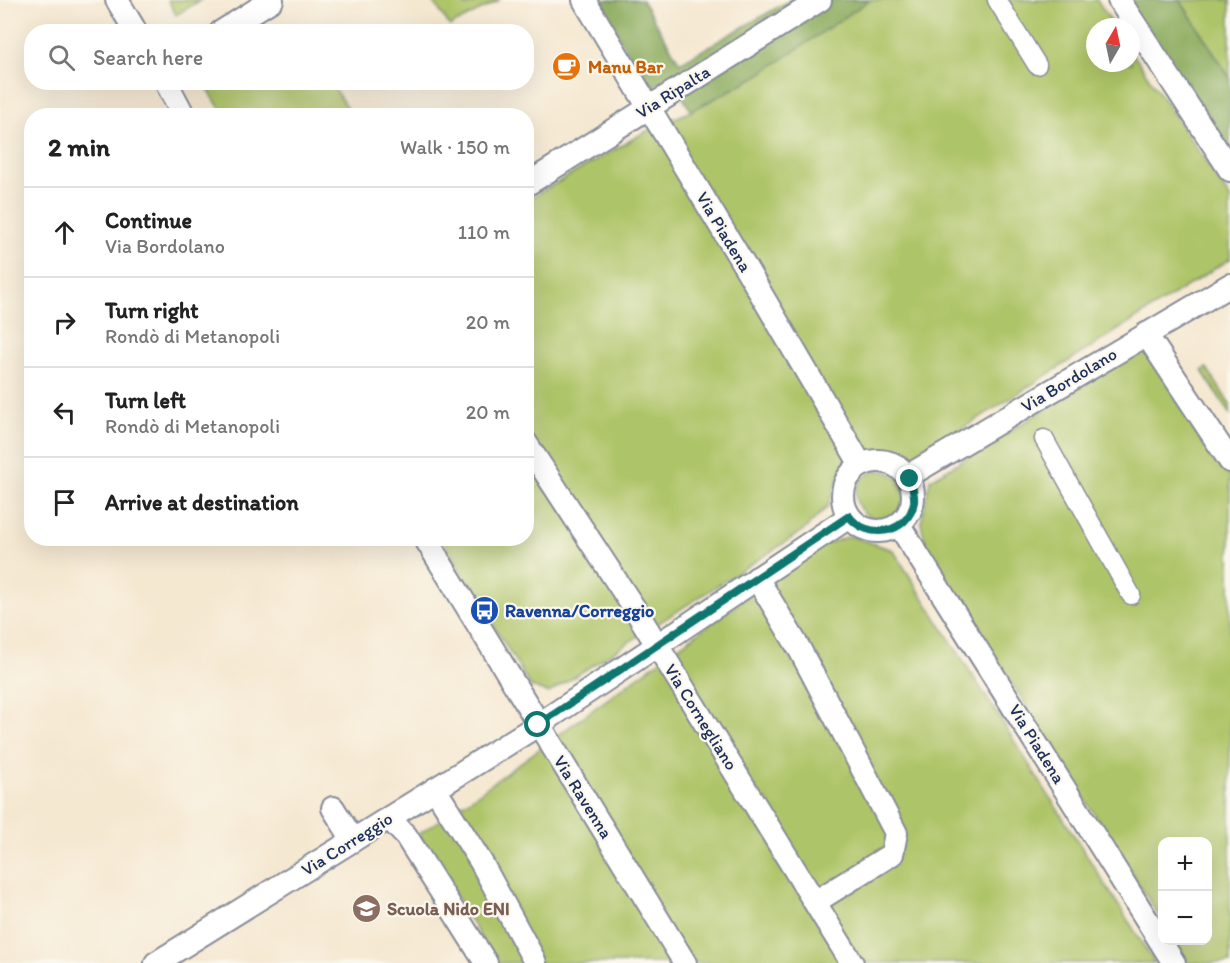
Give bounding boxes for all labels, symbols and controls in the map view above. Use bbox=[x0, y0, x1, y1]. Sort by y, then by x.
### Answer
north arrow bbox=[1086, 18, 1140, 72]
search box bbox=[24, 24, 534, 90]
icon: search bbox=[45, 41, 78, 74]
text: Search here bbox=[93, 44, 203, 71]
cafe icon: Manu Bar bbox=[551, 51, 583, 83]
place label: Manu Bar bbox=[588, 56, 664, 78]
street label: Via Ripalta bbox=[632, 60, 714, 123]
text: 2 min bbox=[48, 131, 110, 163]
text: Walk · 150 m bbox=[400, 135, 510, 159]
street label: Via Piadena bbox=[691, 188, 757, 277]
text: Continue bbox=[105, 207, 192, 234]
icon: ahead bbox=[48, 216, 81, 249]
text: 110 m bbox=[458, 220, 510, 244]
text: Via Bordolano bbox=[105, 234, 225, 258]
text: Turn right bbox=[105, 297, 199, 324]
icon: right bbox=[48, 306, 81, 339]
text: 20 m bbox=[466, 310, 510, 334]
text: Rondò di Metanopoli bbox=[105, 324, 280, 348]
street label: Via Bordolano bbox=[1017, 343, 1121, 417]
text: Turn left bbox=[105, 387, 186, 414]
icon: left bbox=[48, 396, 81, 429]
text: 20 m bbox=[466, 400, 510, 424]
text: Rondò di Metanopoli bbox=[105, 414, 280, 438]
route end bbox=[896, 465, 922, 491]
icon: arrive bbox=[48, 486, 81, 519]
text: Arrive at destination bbox=[105, 489, 299, 516]
bus stop icon: Ravenna/Correggio bbox=[468, 595, 500, 627]
place label: Ravenna/Correggio bbox=[505, 600, 654, 622]
street label: Via Cornegliano bbox=[660, 660, 742, 774]
street label: Via Piadena bbox=[1004, 700, 1070, 788]
route start bbox=[524, 711, 550, 737]
street label: Via Ravenna bbox=[549, 751, 617, 843]
street label: Via Correggio bbox=[297, 807, 397, 881]
map controls bbox=[1158, 837, 1212, 945]
button: + bbox=[1158, 837, 1212, 891]
button: − bbox=[1158, 891, 1212, 945]
school or university icon: Scuola Nido ENI bbox=[350, 893, 382, 925]
place label: Scuola Nido ENI bbox=[387, 898, 510, 920]

